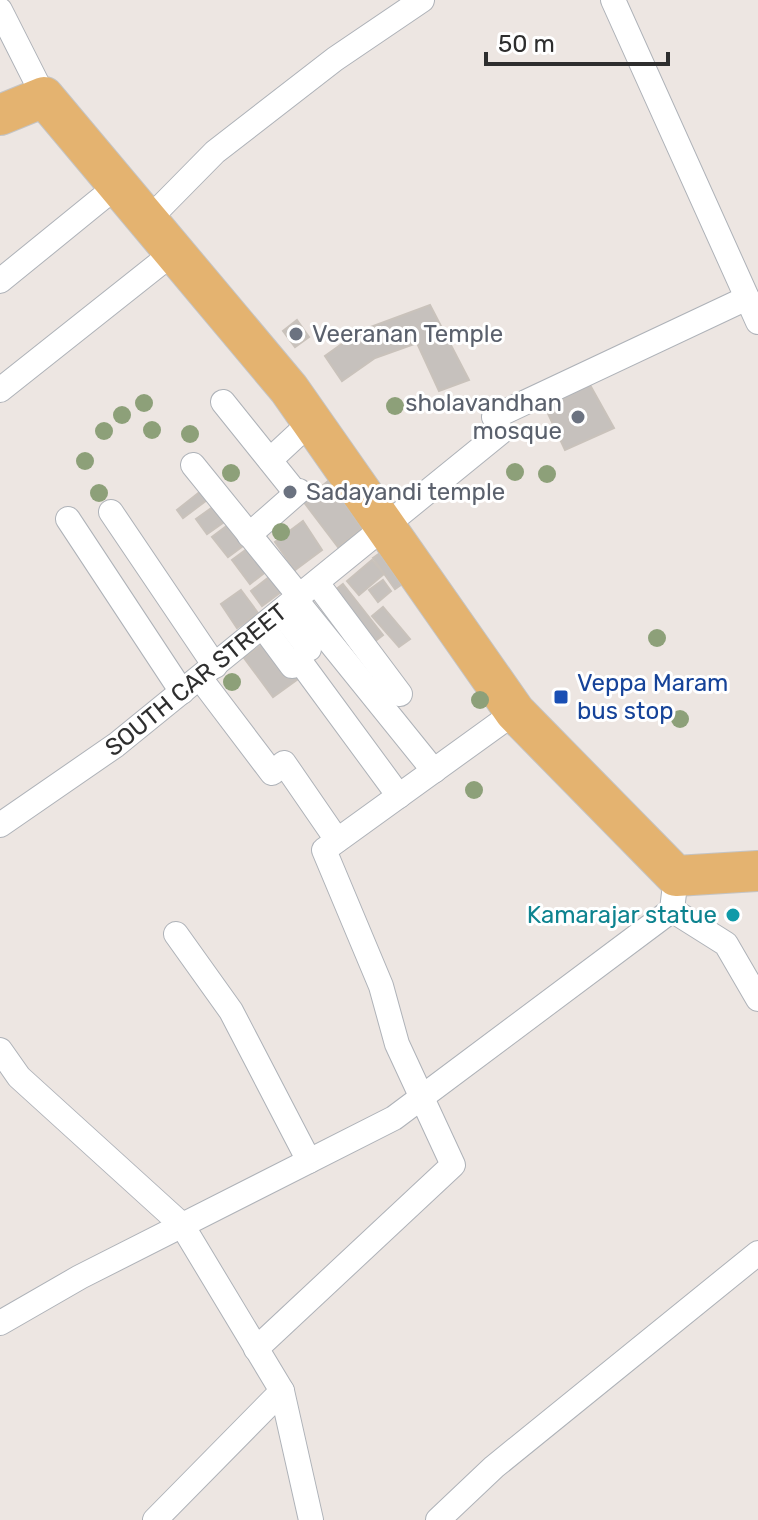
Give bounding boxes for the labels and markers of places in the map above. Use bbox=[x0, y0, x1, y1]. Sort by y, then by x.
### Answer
place label: Veeranan Temple bbox=[312, 320, 503, 348]
marker: Veeranan Temple bbox=[287, 325, 305, 343]
place label: sholavandhan mosque bbox=[405, 389, 562, 445]
marker: sholavandhan mosque bbox=[569, 408, 587, 426]
place label: Sadayandi temple bbox=[306, 478, 505, 506]
marker: Sadayandi temple bbox=[281, 483, 299, 501]
place label: Veppa Maram bus stop bbox=[577, 669, 728, 725]
marker: Veppa Maram bus stop bbox=[552, 688, 570, 706]
place label: Kamarajar statue bbox=[527, 901, 717, 929]
marker: Kamarajar statue bbox=[724, 906, 742, 924]

